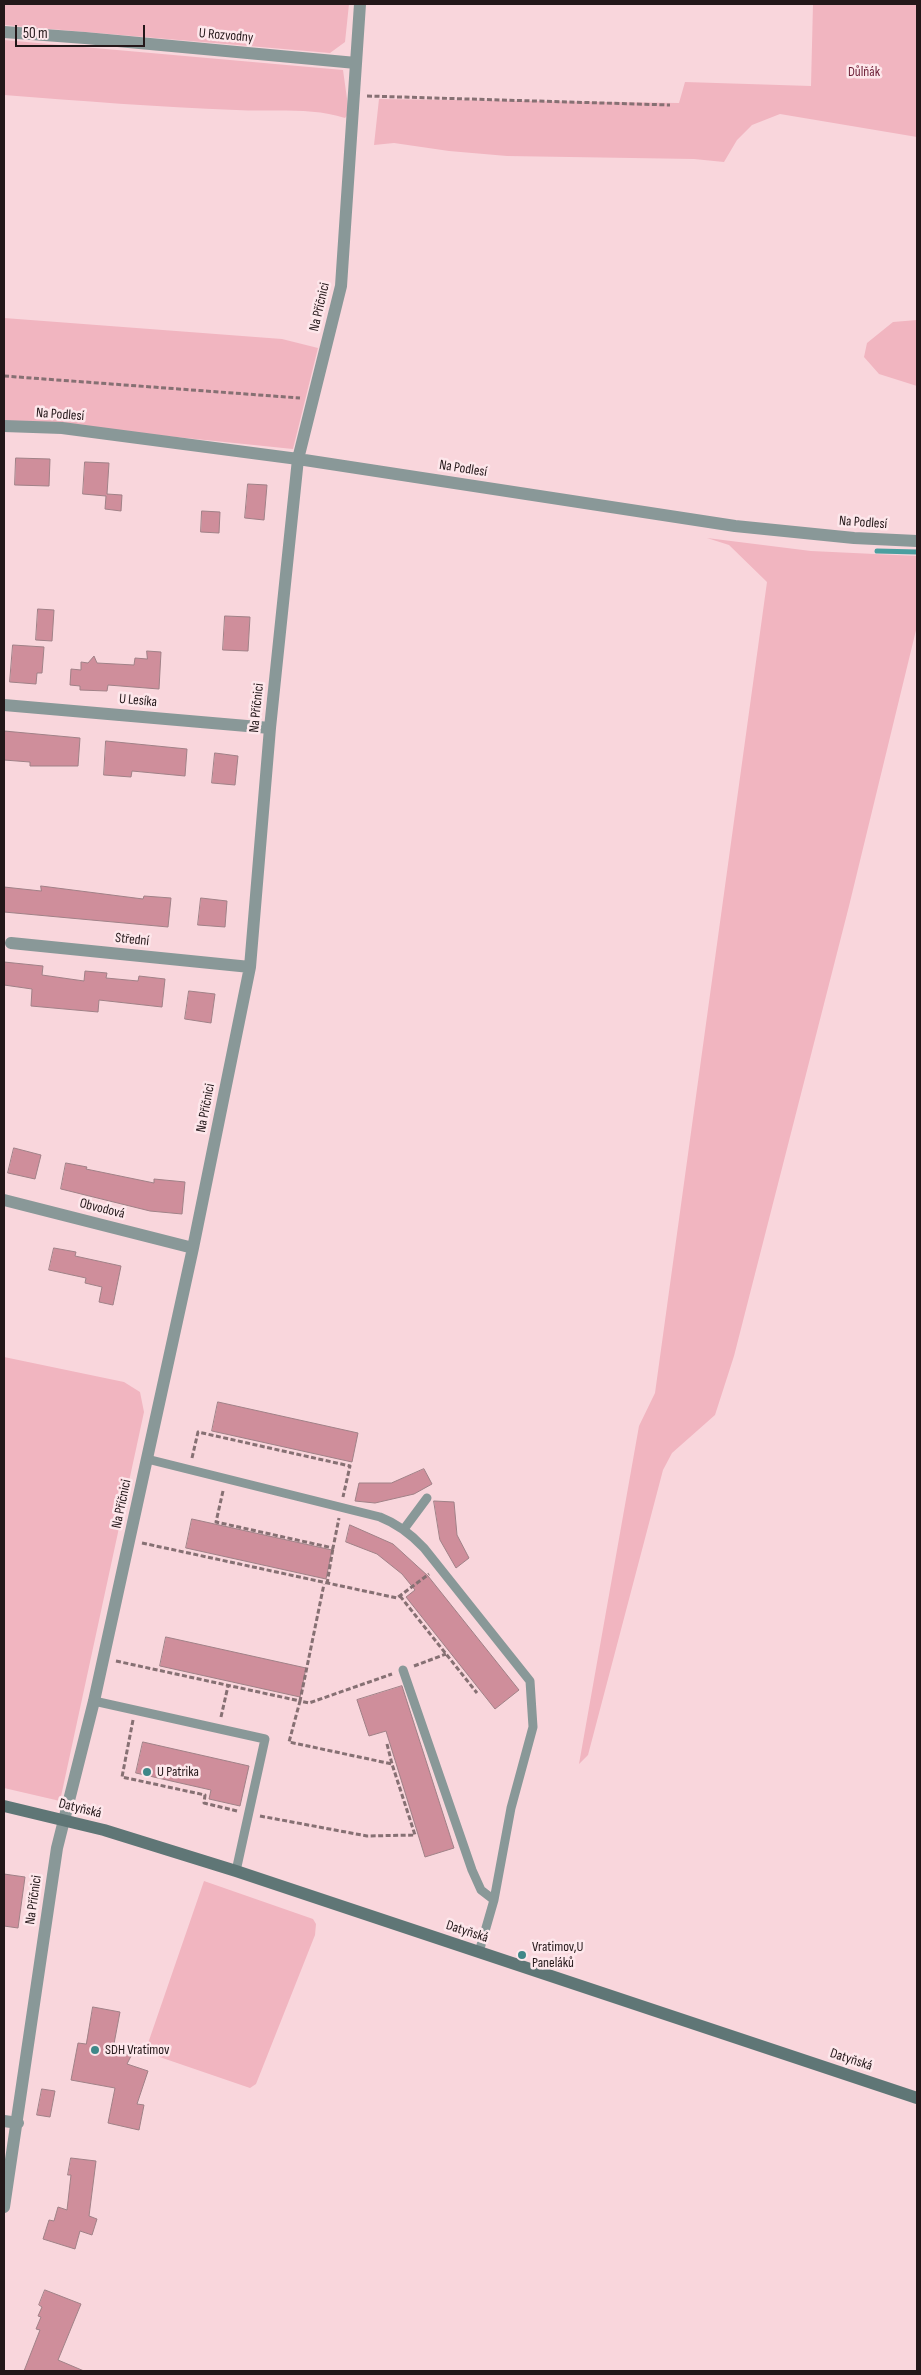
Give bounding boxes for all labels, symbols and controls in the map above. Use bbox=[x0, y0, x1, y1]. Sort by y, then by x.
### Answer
scale bar bbox=[18, 15, 148, 47]
text: 50 m bbox=[23, 24, 48, 43]
street label: U Rozvodny bbox=[198, 25, 254, 47]
park label: Důlňák bbox=[848, 64, 880, 80]
street label: Na Příčnici bbox=[306, 281, 334, 333]
street label: Na Podlesí bbox=[35, 405, 85, 425]
street label: Na Podlesí bbox=[438, 457, 488, 481]
street label: Na Podlesí bbox=[838, 513, 888, 533]
street label: Na Příčnici bbox=[246, 682, 268, 734]
street label: U Lesíka bbox=[118, 691, 158, 711]
street label: Střední bbox=[114, 930, 150, 950]
street label: Na Příčnici bbox=[193, 1082, 219, 1134]
street label: Obvodová bbox=[78, 1195, 126, 1223]
street label: Na Příčnici bbox=[109, 1478, 135, 1530]
place label: U Patrika bbox=[157, 1764, 199, 1780]
marker: U Patrika bbox=[141, 1766, 153, 1778]
street label: Datyňská bbox=[57, 1796, 103, 1822]
street label: Na Příčnici bbox=[22, 1874, 46, 1926]
street label: Datyňská bbox=[444, 1917, 490, 1947]
place label: Vratimov,U Paneláků bbox=[532, 1939, 583, 1971]
marker: Vratimov,U Paneláků bbox=[516, 1949, 528, 1961]
place label: SDH Vratimov bbox=[105, 2042, 169, 2058]
marker: SDH Vratimov bbox=[89, 2044, 101, 2056]
street label: Datyňská bbox=[828, 2045, 874, 2075]

